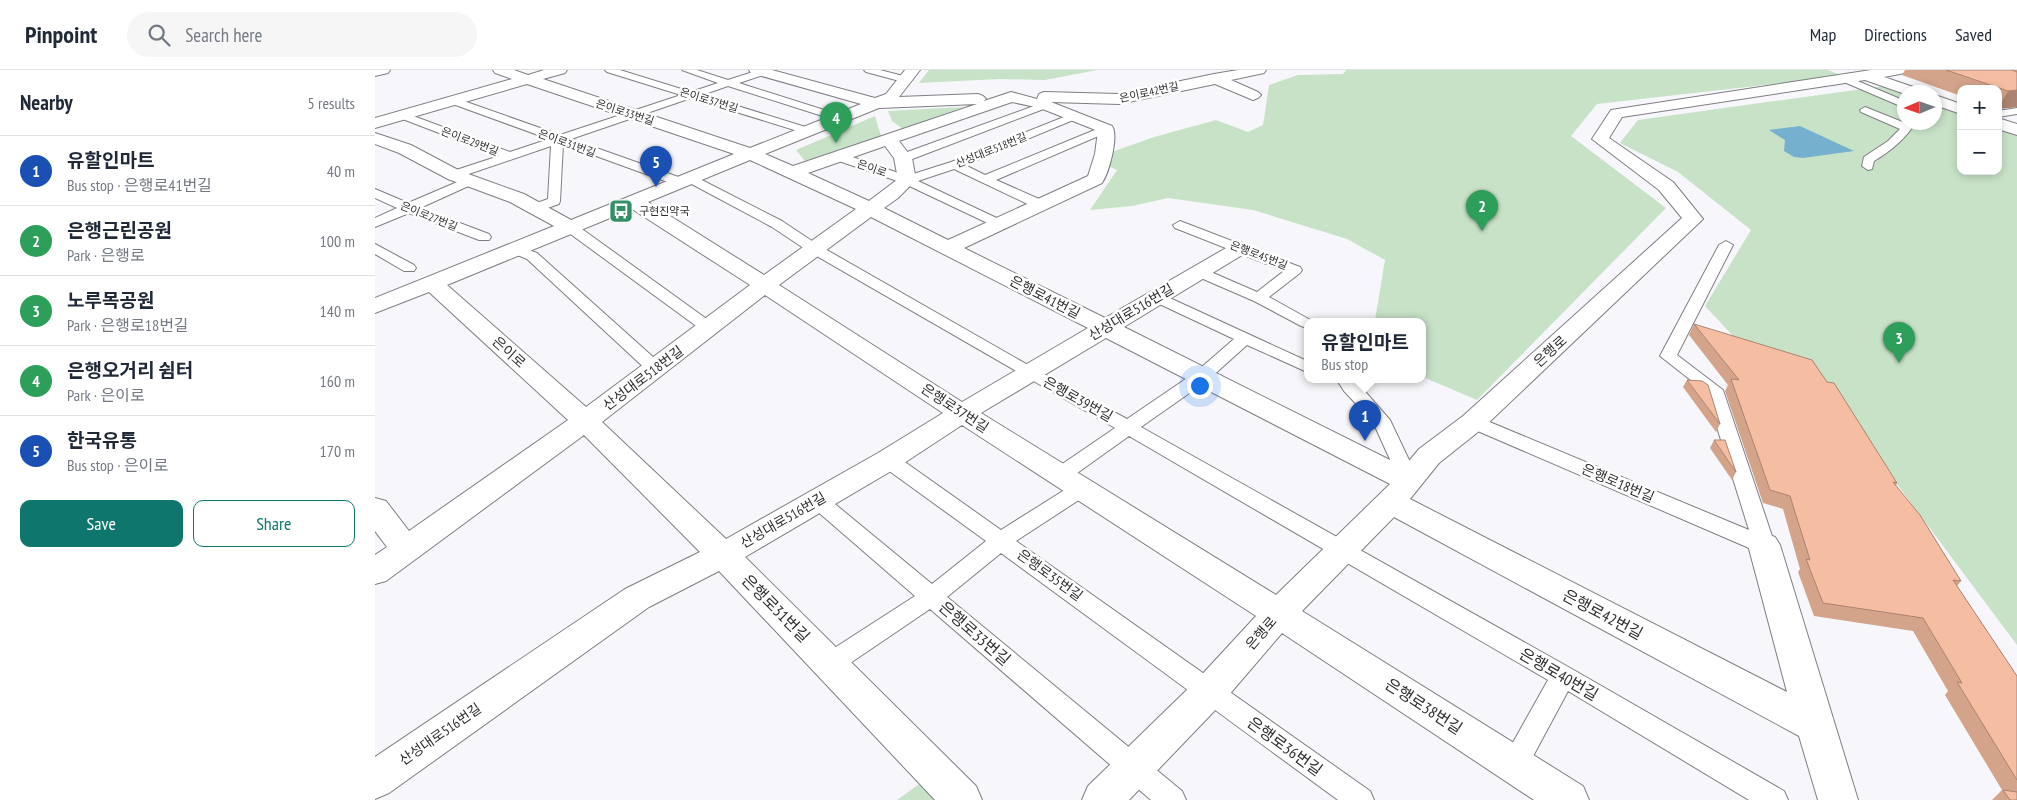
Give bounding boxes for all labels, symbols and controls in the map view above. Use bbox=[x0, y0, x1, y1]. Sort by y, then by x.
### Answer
search box bbox=[127, 12, 477, 57]
text: Pinpoint bbox=[25, 19, 97, 50]
icon: search bbox=[145, 21, 173, 49]
text: Search here bbox=[185, 23, 262, 47]
text: Map bbox=[1810, 23, 1836, 46]
text: Directions bbox=[1864, 23, 1927, 46]
text: Saved bbox=[1955, 23, 1992, 46]
street label: 은이로42번길 bbox=[1118, 79, 1180, 105]
street label: 은이로37번길 bbox=[678, 84, 740, 116]
north arrow bbox=[1897, 85, 1942, 130]
map controls bbox=[1957, 85, 2002, 175]
button: + bbox=[1957, 85, 2002, 130]
text: Nearby bbox=[20, 89, 73, 116]
text: 5 results bbox=[308, 93, 355, 113]
street label: 은이로33번길 bbox=[594, 96, 656, 128]
pin: 4 bbox=[820, 102, 852, 143]
street label: 은이로29번길 bbox=[439, 124, 501, 158]
street label: 은이로31번길 bbox=[536, 126, 598, 160]
street label: 산성대로518번길 bbox=[953, 129, 1029, 171]
button: − bbox=[1957, 130, 2002, 175]
pin: 5 bbox=[640, 146, 672, 187]
text: 유할인마트 bbox=[67, 148, 154, 172]
street label: 은이로 bbox=[855, 156, 889, 180]
text: 1 bbox=[32, 161, 40, 181]
text: 40 m bbox=[327, 161, 355, 181]
text: Bus stop · 은행로41번길 bbox=[67, 175, 212, 195]
pin: 2 bbox=[1466, 190, 1498, 231]
street label: 은이로27번길 bbox=[398, 198, 460, 234]
bus stop icon: 구현진약국 bbox=[608, 198, 634, 224]
place label: 구현진약국 bbox=[639, 204, 690, 218]
text: 은행근린공원 bbox=[67, 218, 172, 242]
text: 2 bbox=[32, 231, 40, 251]
text: 100 m bbox=[320, 231, 355, 251]
street label: 은행로45번길 bbox=[1228, 238, 1290, 272]
text: Park · 은행로 bbox=[67, 245, 145, 265]
street label: 은행로41번길 bbox=[1007, 272, 1083, 322]
street label: 산성대로516번길 bbox=[1085, 280, 1177, 344]
text: 노루목공원 bbox=[67, 288, 154, 312]
text: 3 bbox=[32, 301, 40, 321]
text: 140 m bbox=[320, 301, 355, 321]
text: Park · 은행로18번길 bbox=[67, 315, 189, 335]
popup bbox=[1304, 318, 1426, 383]
pin: 3 bbox=[1883, 322, 1915, 363]
text: 유할인마트 bbox=[1321, 330, 1409, 354]
street label: 은행로 bbox=[1530, 331, 1570, 371]
street label: 은이로 bbox=[489, 332, 529, 372]
street label: 산성대로518번길 bbox=[599, 342, 687, 414]
text: Bus stop bbox=[1321, 354, 1368, 374]
text: 은행오거리 쉼터 bbox=[67, 358, 193, 382]
text: 4 bbox=[32, 371, 40, 391]
text: 160 m bbox=[320, 371, 355, 391]
street label: 은행로39번길 bbox=[1040, 372, 1116, 426]
your location bbox=[1187, 373, 1213, 399]
street label: 은행로37번길 bbox=[918, 379, 992, 437]
text: Park · 은이로 bbox=[67, 385, 145, 405]
pin: 1 bbox=[1349, 400, 1381, 441]
text: 한국유통 bbox=[67, 428, 137, 452]
text: 5 bbox=[32, 441, 40, 461]
text: 170 m bbox=[320, 441, 355, 461]
text: Bus stop · 은이로 bbox=[67, 455, 168, 475]
street label: 은행로18번길 bbox=[1579, 460, 1657, 506]
street label: 산성대로516번길 bbox=[737, 488, 829, 552]
button: Save bbox=[20, 500, 183, 547]
button: Share bbox=[193, 500, 355, 547]
street label: 은행로35번길 bbox=[1014, 545, 1086, 605]
street label: 은행로31번길 bbox=[738, 570, 814, 646]
street label: 은행로42번길 bbox=[1559, 585, 1647, 643]
street label: 은행로33번길 bbox=[935, 597, 1015, 669]
street label: 은행로 bbox=[1242, 612, 1281, 653]
street label: 은행로40번길 bbox=[1516, 643, 1602, 705]
street label: 은행로38번길 bbox=[1382, 674, 1466, 738]
street label: 산성대로516번길 bbox=[395, 699, 485, 769]
street label: 은행로36번길 bbox=[1244, 712, 1326, 780]

